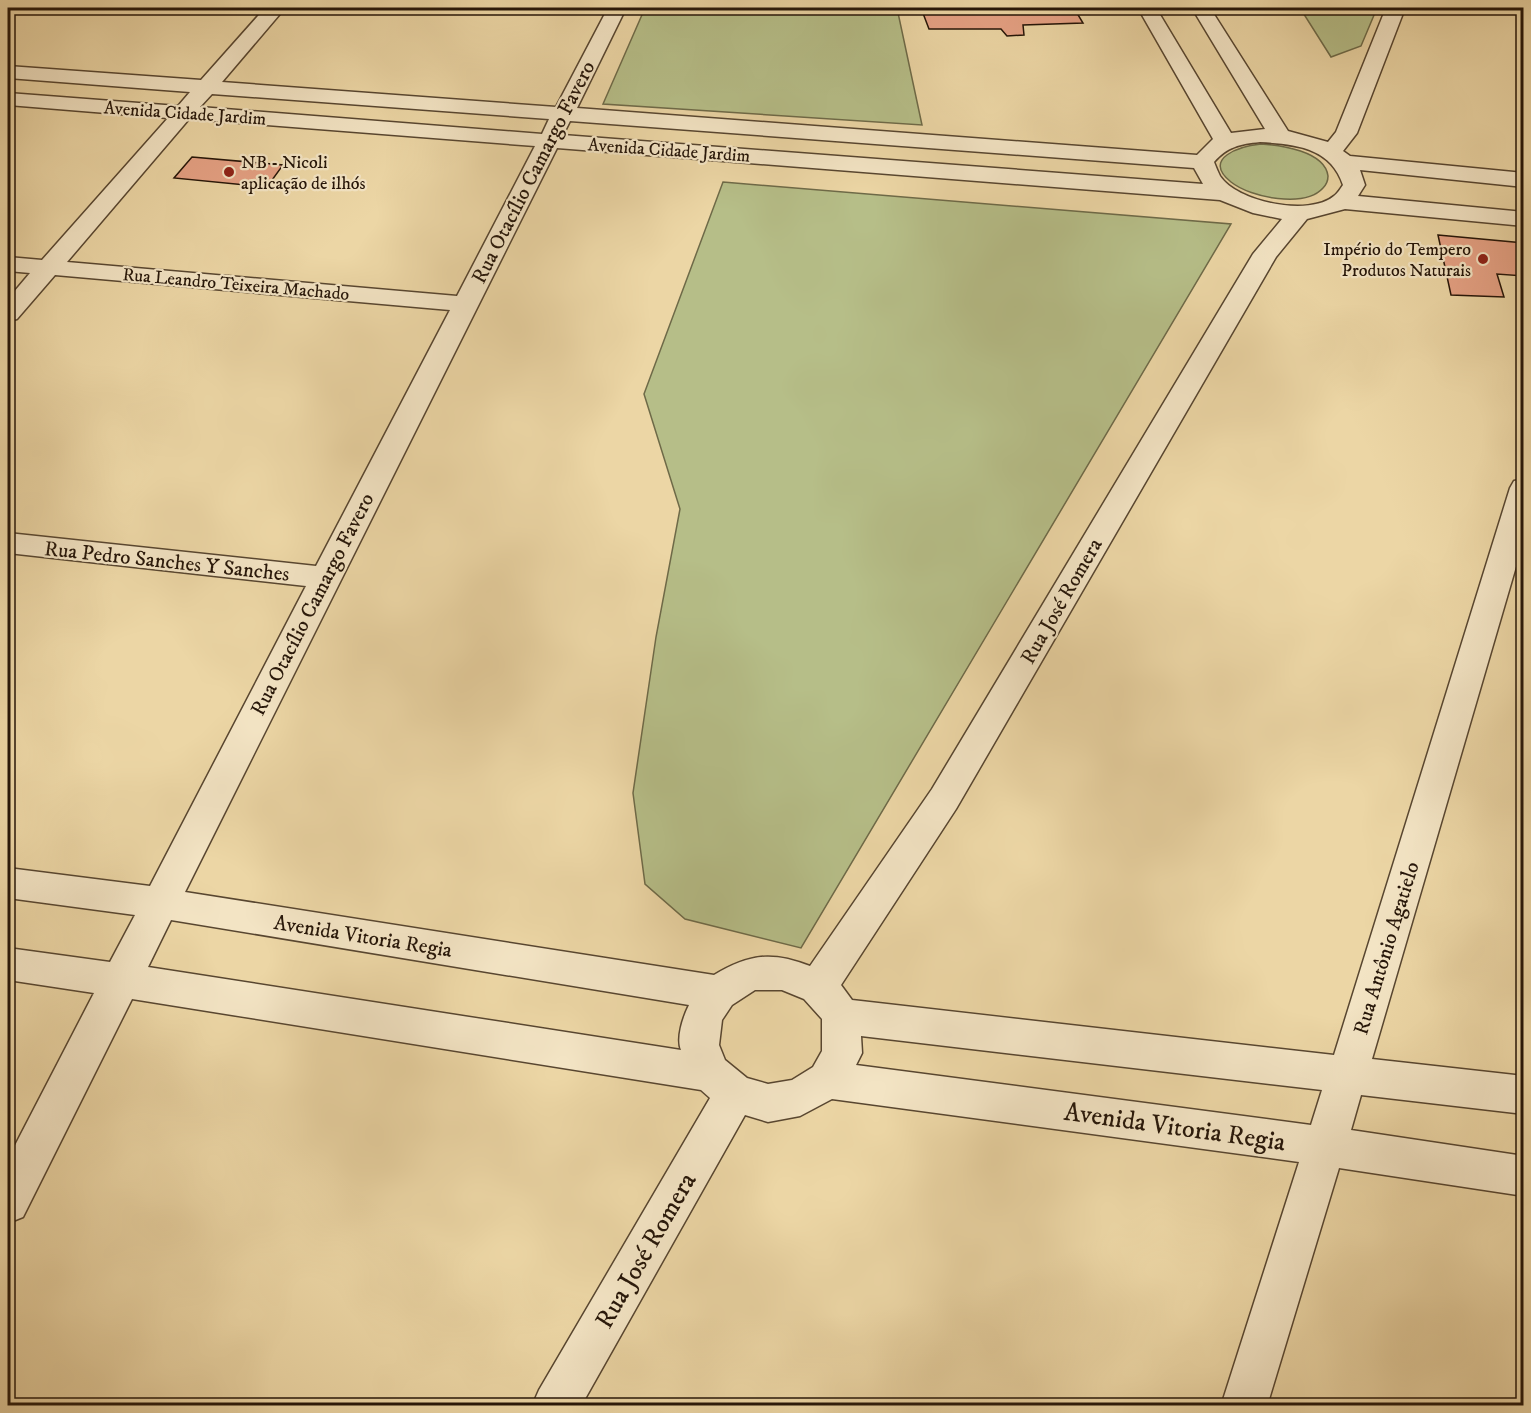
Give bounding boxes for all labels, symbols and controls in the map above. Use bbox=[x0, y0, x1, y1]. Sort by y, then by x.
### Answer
street label: Rua Otacílio Camargo Favero bbox=[466, 57, 601, 288]
street label: Avenida Cidade Jardim bbox=[103, 97, 267, 131]
street label: Avenida Cidade Jardim bbox=[587, 134, 751, 168]
place label: NB - Nicoli aplicação de ilhós bbox=[241, 152, 366, 195]
marker: NB - Nicoli aplicação de ilhós bbox=[222, 165, 236, 179]
place label: Império do Tempero Produtos Naturais bbox=[1323, 239, 1471, 282]
marker: Império do Tempero Produtos Naturais bbox=[1476, 252, 1490, 266]
street label: Rua Leandro Teixeira Machado bbox=[122, 264, 350, 306]
street label: Rua Otacílio Camargo Favero bbox=[245, 489, 380, 720]
street label: Rua José Romera bbox=[1015, 534, 1108, 669]
street label: Rua Pedro Sanches Y Sanches bbox=[43, 536, 291, 588]
street label: Rua Antônio Agatielo bbox=[1348, 859, 1426, 1038]
street label: Avenida Vitoria Regia bbox=[272, 910, 454, 964]
street label: Avenida Vitoria Regia bbox=[1062, 1096, 1288, 1159]
street label: Rua José Romera bbox=[588, 1167, 704, 1335]

